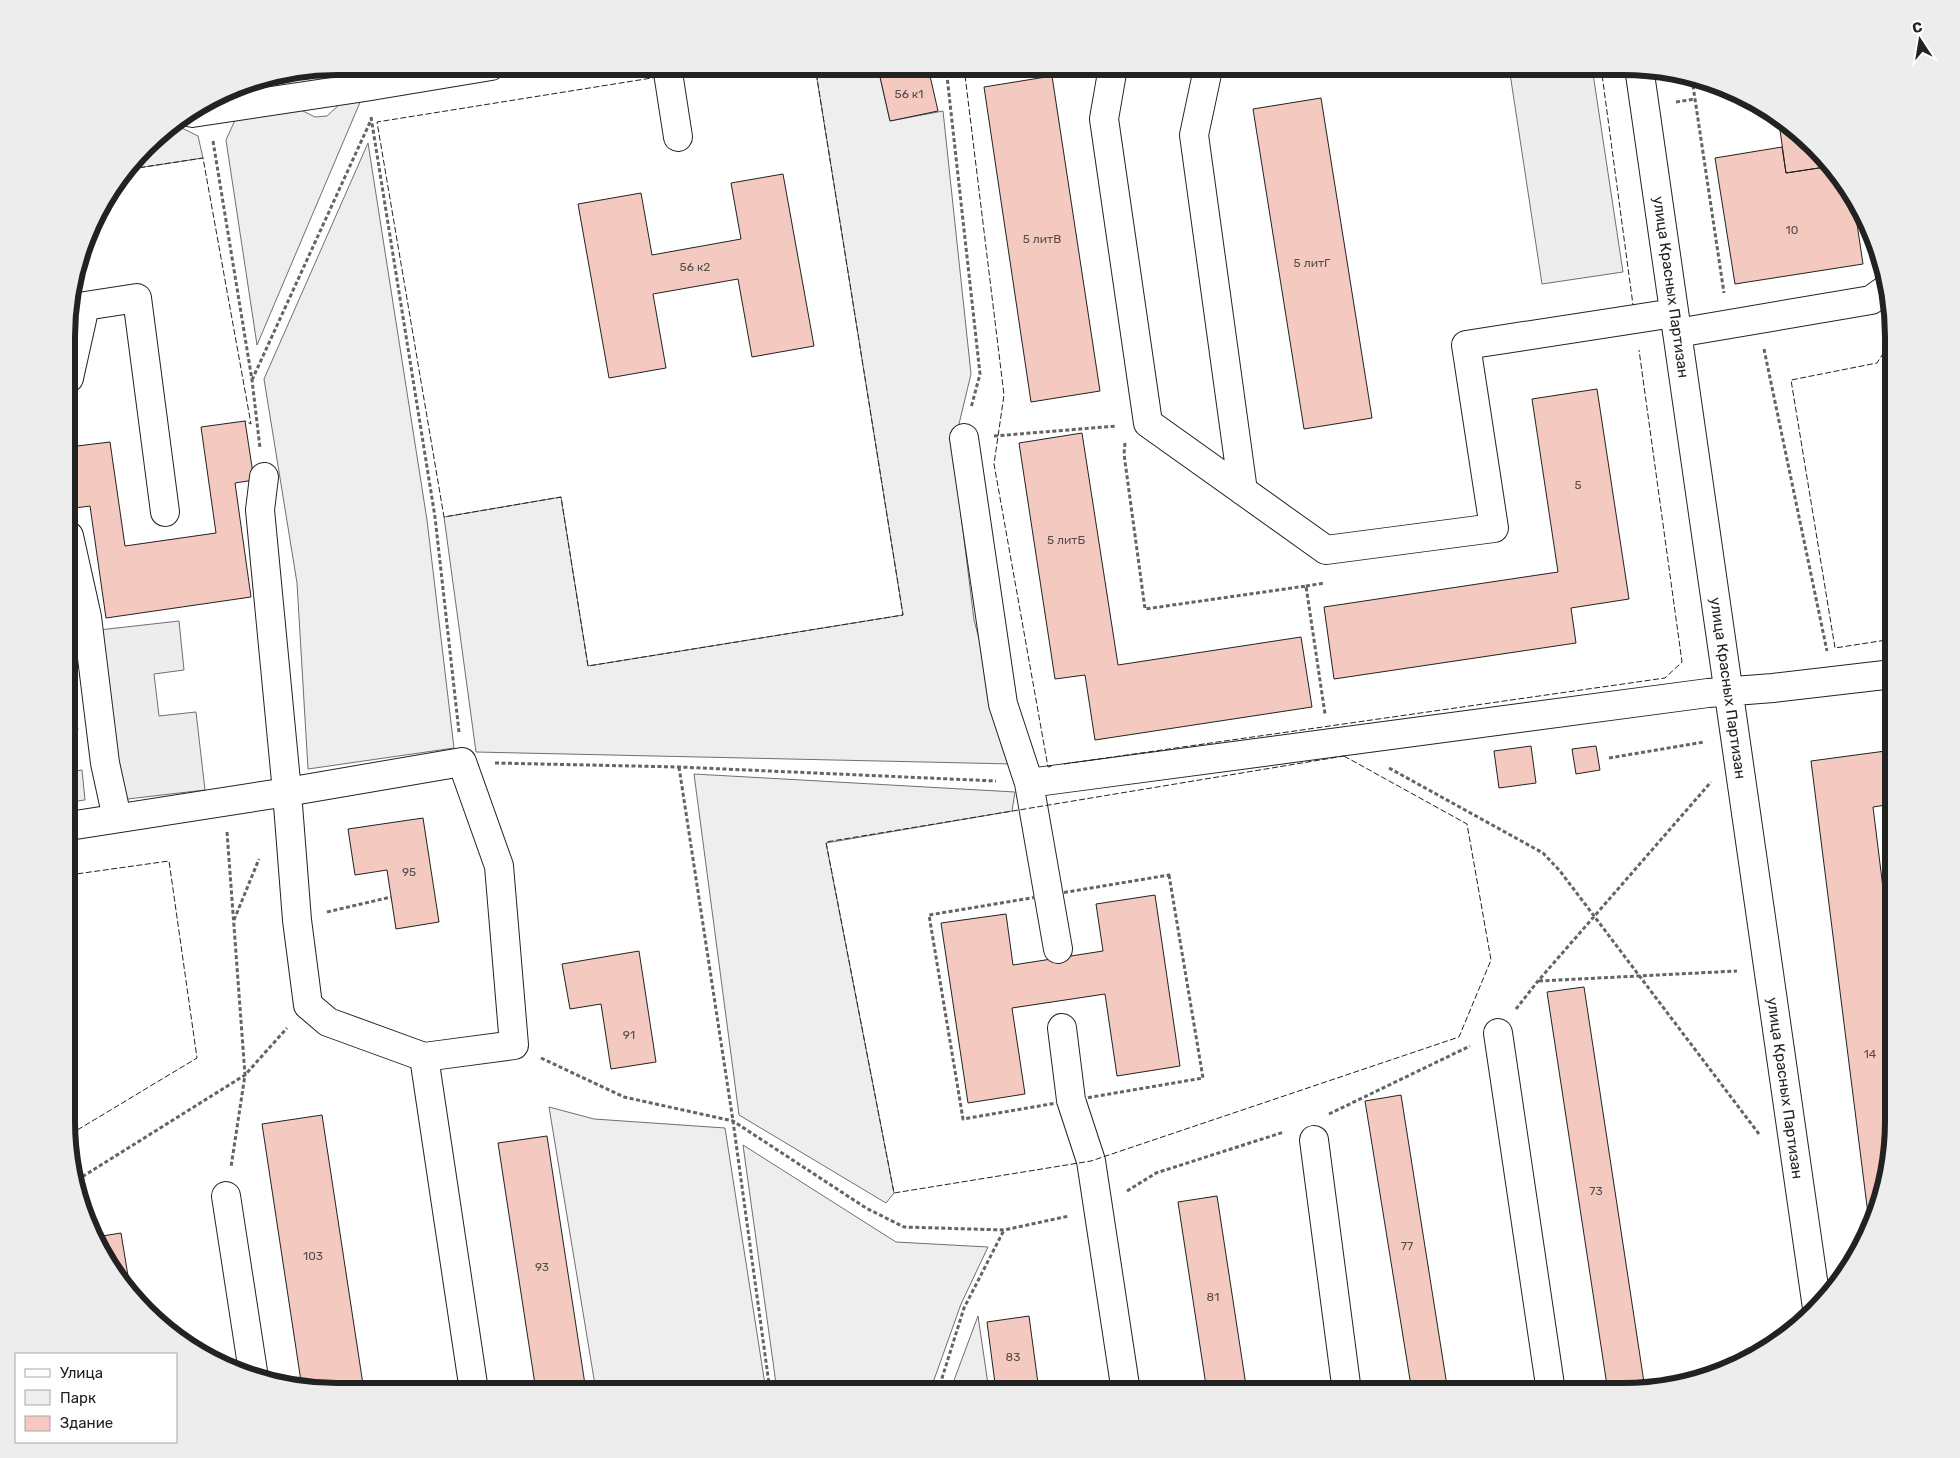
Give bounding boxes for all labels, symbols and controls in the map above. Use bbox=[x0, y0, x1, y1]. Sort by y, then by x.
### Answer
north arrow bbox=[1895, 15, 1945, 65]
text: С bbox=[1911, 18, 1924, 37]
house number: 56 к1 bbox=[895, 87, 923, 101]
street label: улица Красных Партизан bbox=[1649, 195, 1693, 379]
house number: 10 bbox=[1786, 223, 1798, 237]
house number: 5 литВ bbox=[1023, 232, 1061, 246]
house number: 5 литГ bbox=[1294, 256, 1331, 270]
house number: 56 к2 bbox=[680, 260, 710, 274]
house number: 5 bbox=[1574, 478, 1582, 492]
house number: 5 литБ bbox=[1047, 533, 1085, 547]
street label: улица Красных Партизан bbox=[1706, 596, 1750, 780]
house number: 95 bbox=[402, 865, 416, 879]
street label: улица Красных Партизан bbox=[1763, 996, 1807, 1180]
house number: 91 bbox=[623, 1028, 635, 1042]
house number: 14 bbox=[1864, 1047, 1877, 1061]
house number: 73 bbox=[1589, 1184, 1603, 1198]
house number: 77 bbox=[1401, 1239, 1413, 1253]
house number: 103 bbox=[303, 1249, 323, 1263]
house number: 93 bbox=[535, 1260, 549, 1274]
house number: 81 bbox=[1207, 1290, 1219, 1304]
house number: 83 bbox=[1006, 1350, 1020, 1364]
legend bbox=[15, 1353, 178, 1443]
text: Улица bbox=[60, 1364, 103, 1382]
text: Парк bbox=[60, 1389, 96, 1407]
text: Здание bbox=[60, 1414, 113, 1432]

